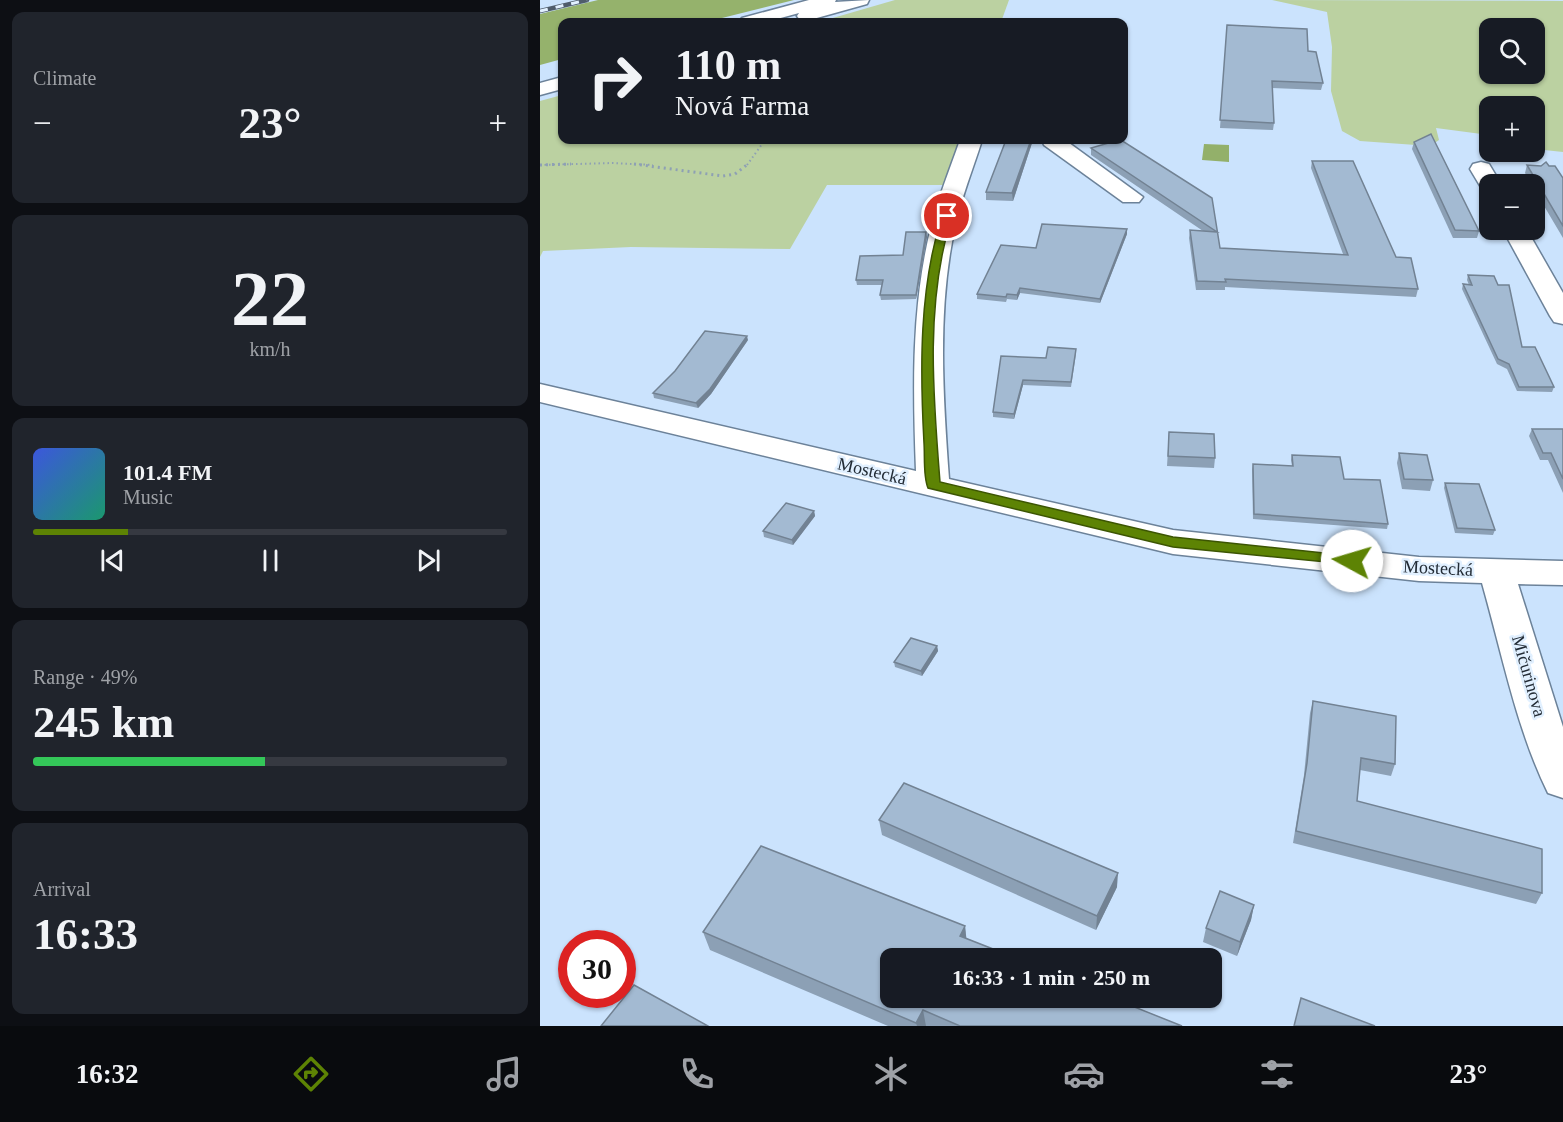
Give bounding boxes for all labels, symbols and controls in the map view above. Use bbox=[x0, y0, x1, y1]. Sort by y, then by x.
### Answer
map controls bbox=[1479, 18, 1545, 240]
button: search bbox=[1479, 18, 1545, 84]
icon: right bbox=[576, 42, 654, 120]
text: 110 m bbox=[675, 42, 781, 88]
text: Climate bbox=[33, 67, 96, 89]
text: Nová Farma bbox=[675, 91, 809, 121]
button: + bbox=[1479, 96, 1545, 162]
text: 23° bbox=[239, 98, 302, 148]
text: − bbox=[33, 105, 52, 141]
text: + bbox=[488, 105, 507, 141]
button: − bbox=[1479, 174, 1545, 240]
pin bbox=[921, 190, 972, 241]
icon: arrive bbox=[930, 199, 963, 232]
text: 22 bbox=[231, 255, 309, 342]
text: km/h bbox=[249, 338, 291, 360]
street label: Mostecká bbox=[836, 453, 908, 489]
text: 101.4 FM bbox=[123, 460, 212, 485]
text: Music bbox=[123, 486, 173, 508]
position arrow bbox=[1320, 529, 1384, 593]
icon: previous bbox=[96, 544, 129, 577]
icon: pause bbox=[254, 544, 287, 577]
icon: next bbox=[412, 544, 445, 577]
street label: Mostecká bbox=[1403, 556, 1473, 580]
street label: Mičurinova bbox=[1508, 633, 1550, 719]
text: Range · 49% bbox=[33, 666, 137, 688]
text: 245 km bbox=[33, 697, 174, 747]
text: Arrival bbox=[33, 878, 91, 900]
text: 16:33 bbox=[33, 909, 138, 959]
speed limit sign: 30 bbox=[558, 930, 636, 1008]
text: 16:33 · 1 min · 250 m bbox=[952, 965, 1150, 990]
icon: directions bbox=[290, 1053, 332, 1095]
icon: music bbox=[483, 1053, 525, 1095]
icon: phone bbox=[676, 1053, 718, 1095]
icon: climate bbox=[870, 1053, 912, 1095]
icon: car bbox=[1063, 1053, 1105, 1095]
icon: filters bbox=[1256, 1053, 1298, 1095]
text: 16:32 bbox=[76, 1059, 139, 1089]
text: 23° bbox=[1449, 1059, 1487, 1089]

